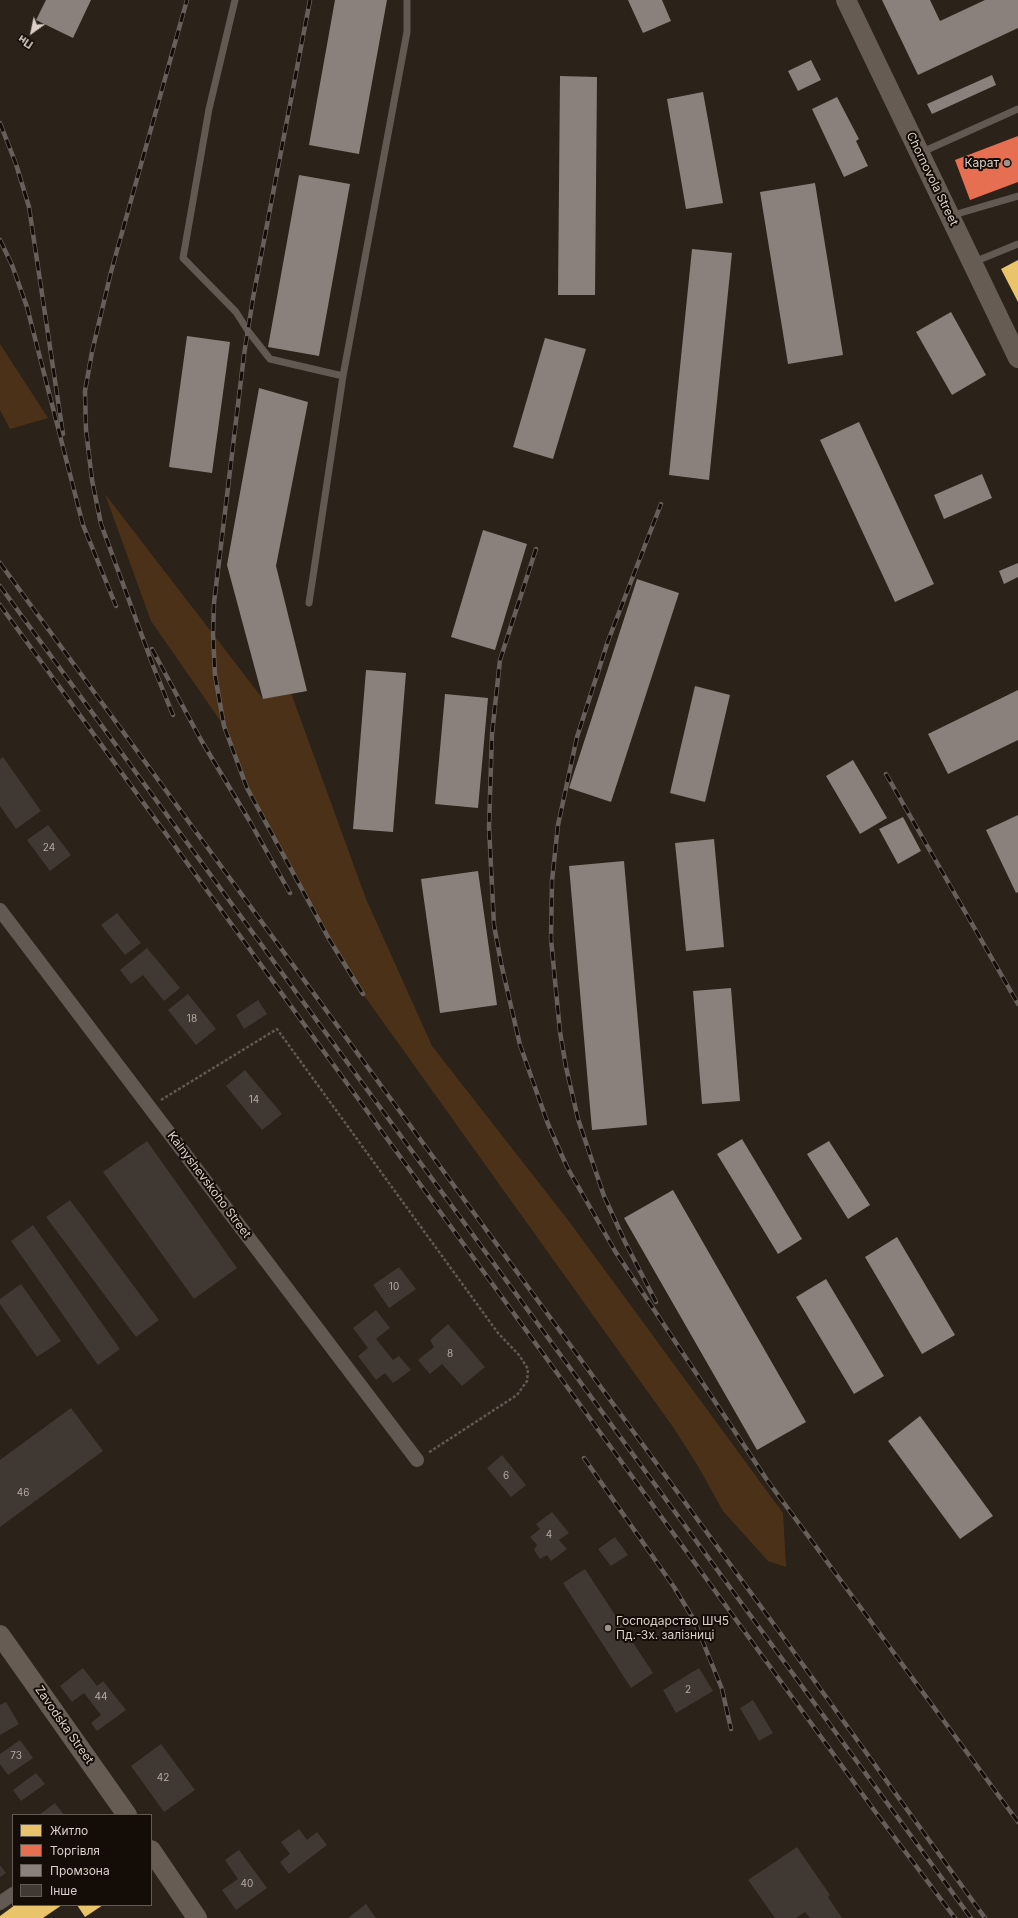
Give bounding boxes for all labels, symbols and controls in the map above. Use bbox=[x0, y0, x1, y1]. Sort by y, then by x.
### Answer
north arrow bbox=[12, 12, 52, 52]
text: Пн bbox=[15, 32, 36, 52]
street label: Chornovola Street bbox=[903, 130, 961, 228]
place label: Карат bbox=[964, 156, 999, 170]
marker: Карат bbox=[1002, 158, 1012, 168]
house number: 24 bbox=[43, 842, 55, 854]
house number: 18 bbox=[187, 1013, 197, 1025]
house number: 14 bbox=[249, 1094, 259, 1106]
street label: Kalnyshevskoho Street bbox=[164, 1129, 254, 1241]
house number: 10 bbox=[389, 1281, 399, 1293]
house number: 8 bbox=[447, 1348, 453, 1360]
house number: 6 bbox=[503, 1470, 509, 1482]
house number: 46 bbox=[17, 1487, 29, 1499]
house number: 4 bbox=[546, 1529, 552, 1541]
place label: Господарство ШЧ5 Пд.-Зх. залізниці bbox=[616, 1614, 729, 1642]
marker: Господарство ШЧ5 Пд.-Зх. залізниці bbox=[603, 1623, 613, 1633]
street label: Zavodska Street bbox=[32, 1683, 96, 1767]
house number: 2 bbox=[685, 1684, 691, 1696]
house number: 44 bbox=[95, 1691, 107, 1703]
house number: 73 bbox=[10, 1750, 22, 1762]
house number: 42 bbox=[157, 1772, 169, 1784]
legend bbox=[12, 1814, 152, 1906]
text: Житло bbox=[50, 1823, 88, 1838]
text: Торгівля bbox=[50, 1843, 100, 1858]
text: Промзона bbox=[50, 1863, 110, 1878]
house number: 40 bbox=[241, 1878, 253, 1890]
text: Інше bbox=[50, 1883, 77, 1898]

